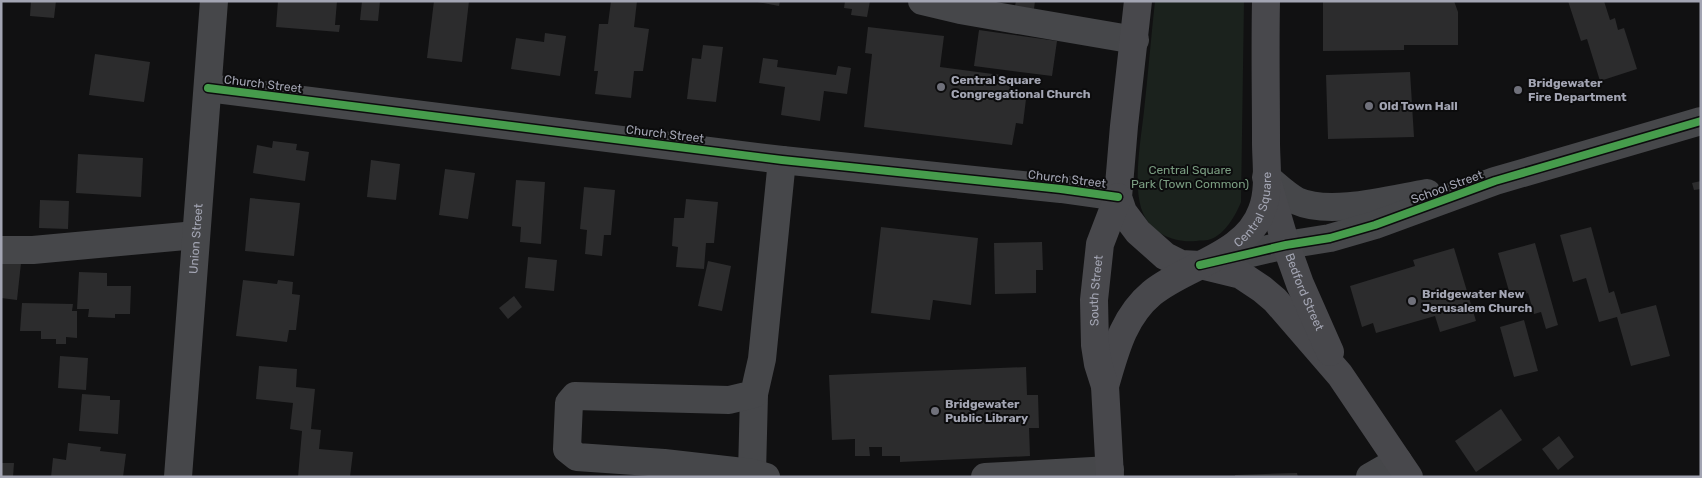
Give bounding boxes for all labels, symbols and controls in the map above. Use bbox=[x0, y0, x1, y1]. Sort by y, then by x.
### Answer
street label: Church Street bbox=[223, 72, 303, 96]
place label: Central Square Congregational Church bbox=[951, 73, 1091, 101]
place label: Bridgewater Fire Department bbox=[1528, 76, 1627, 104]
marker: Central Square Congregational Church bbox=[935, 81, 947, 93]
marker: Bridgewater Fire Department bbox=[1512, 84, 1524, 96]
place label: Old Town Hall bbox=[1379, 99, 1458, 113]
marker: Old Town Hall bbox=[1363, 100, 1375, 112]
street label: Church Street bbox=[625, 122, 705, 146]
park label: Central Square Park (Town Common) bbox=[1131, 163, 1249, 191]
street label: Church Street bbox=[1027, 167, 1107, 191]
street label: School Street bbox=[1409, 167, 1485, 207]
street label: Central Square bbox=[1231, 171, 1274, 250]
street label: Union Street bbox=[186, 203, 206, 274]
street label: Bedford Street bbox=[1282, 251, 1327, 333]
street label: South Street bbox=[1087, 254, 1106, 326]
place label: Bridgewater New Jerusalem Church bbox=[1422, 287, 1533, 315]
marker: Bridgewater New Jerusalem Church bbox=[1406, 295, 1418, 307]
place label: Bridgewater Public Library bbox=[945, 397, 1028, 425]
marker: Bridgewater Public Library bbox=[929, 405, 941, 417]

